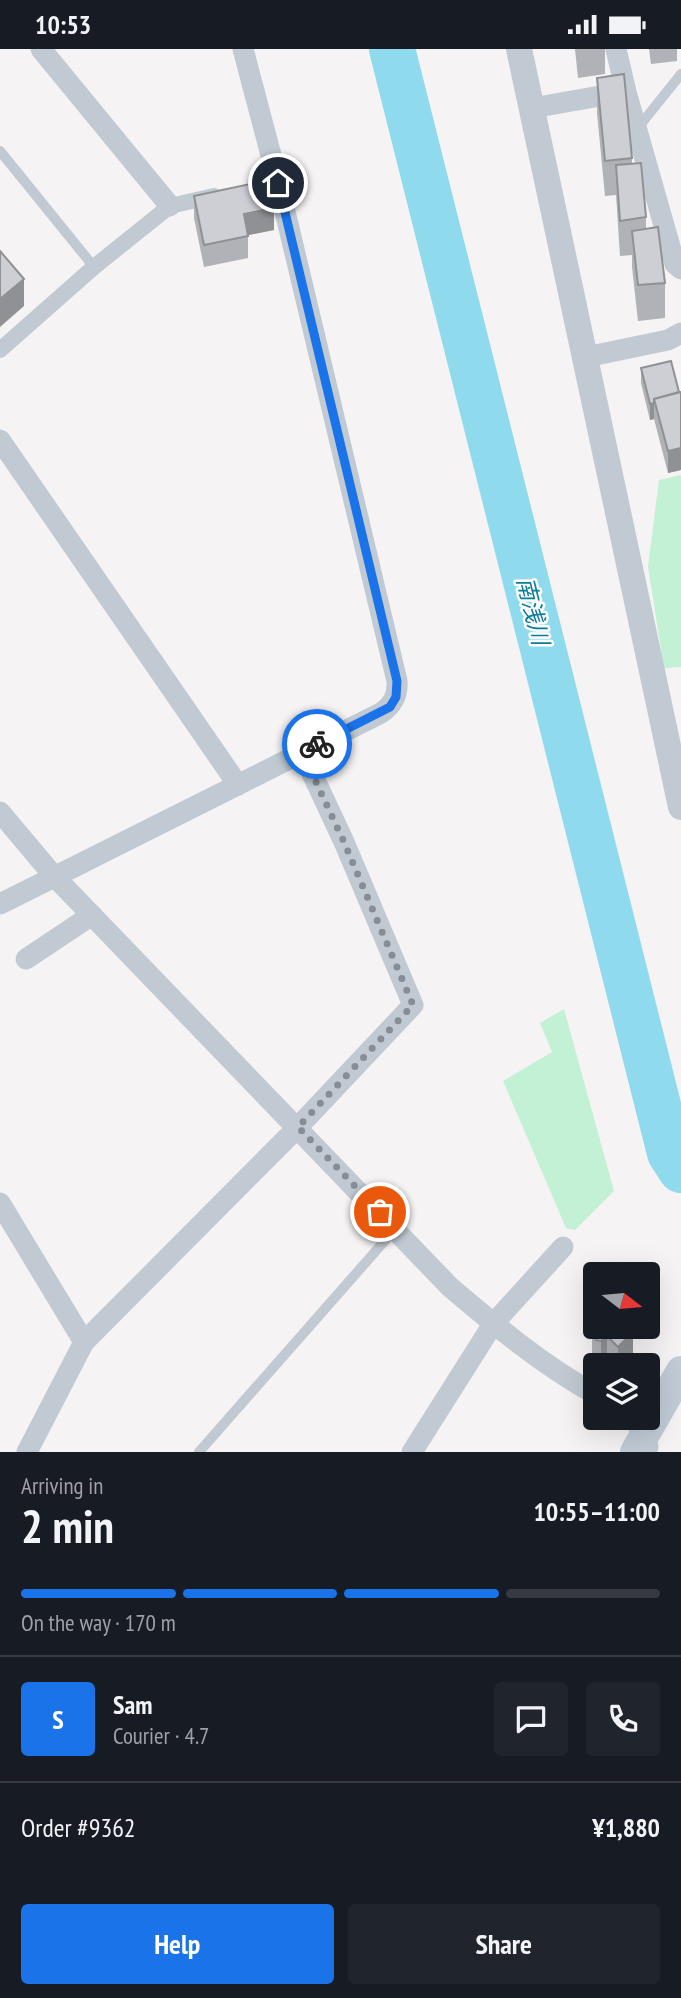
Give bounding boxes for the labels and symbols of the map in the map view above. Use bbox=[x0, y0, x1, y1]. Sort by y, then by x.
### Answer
pin bbox=[248, 153, 308, 213]
water label: 南浅川 bbox=[511, 574, 557, 651]
courier bbox=[282, 709, 352, 779]
pin bbox=[350, 1182, 410, 1242]
north arrow bbox=[583, 1262, 660, 1339]

